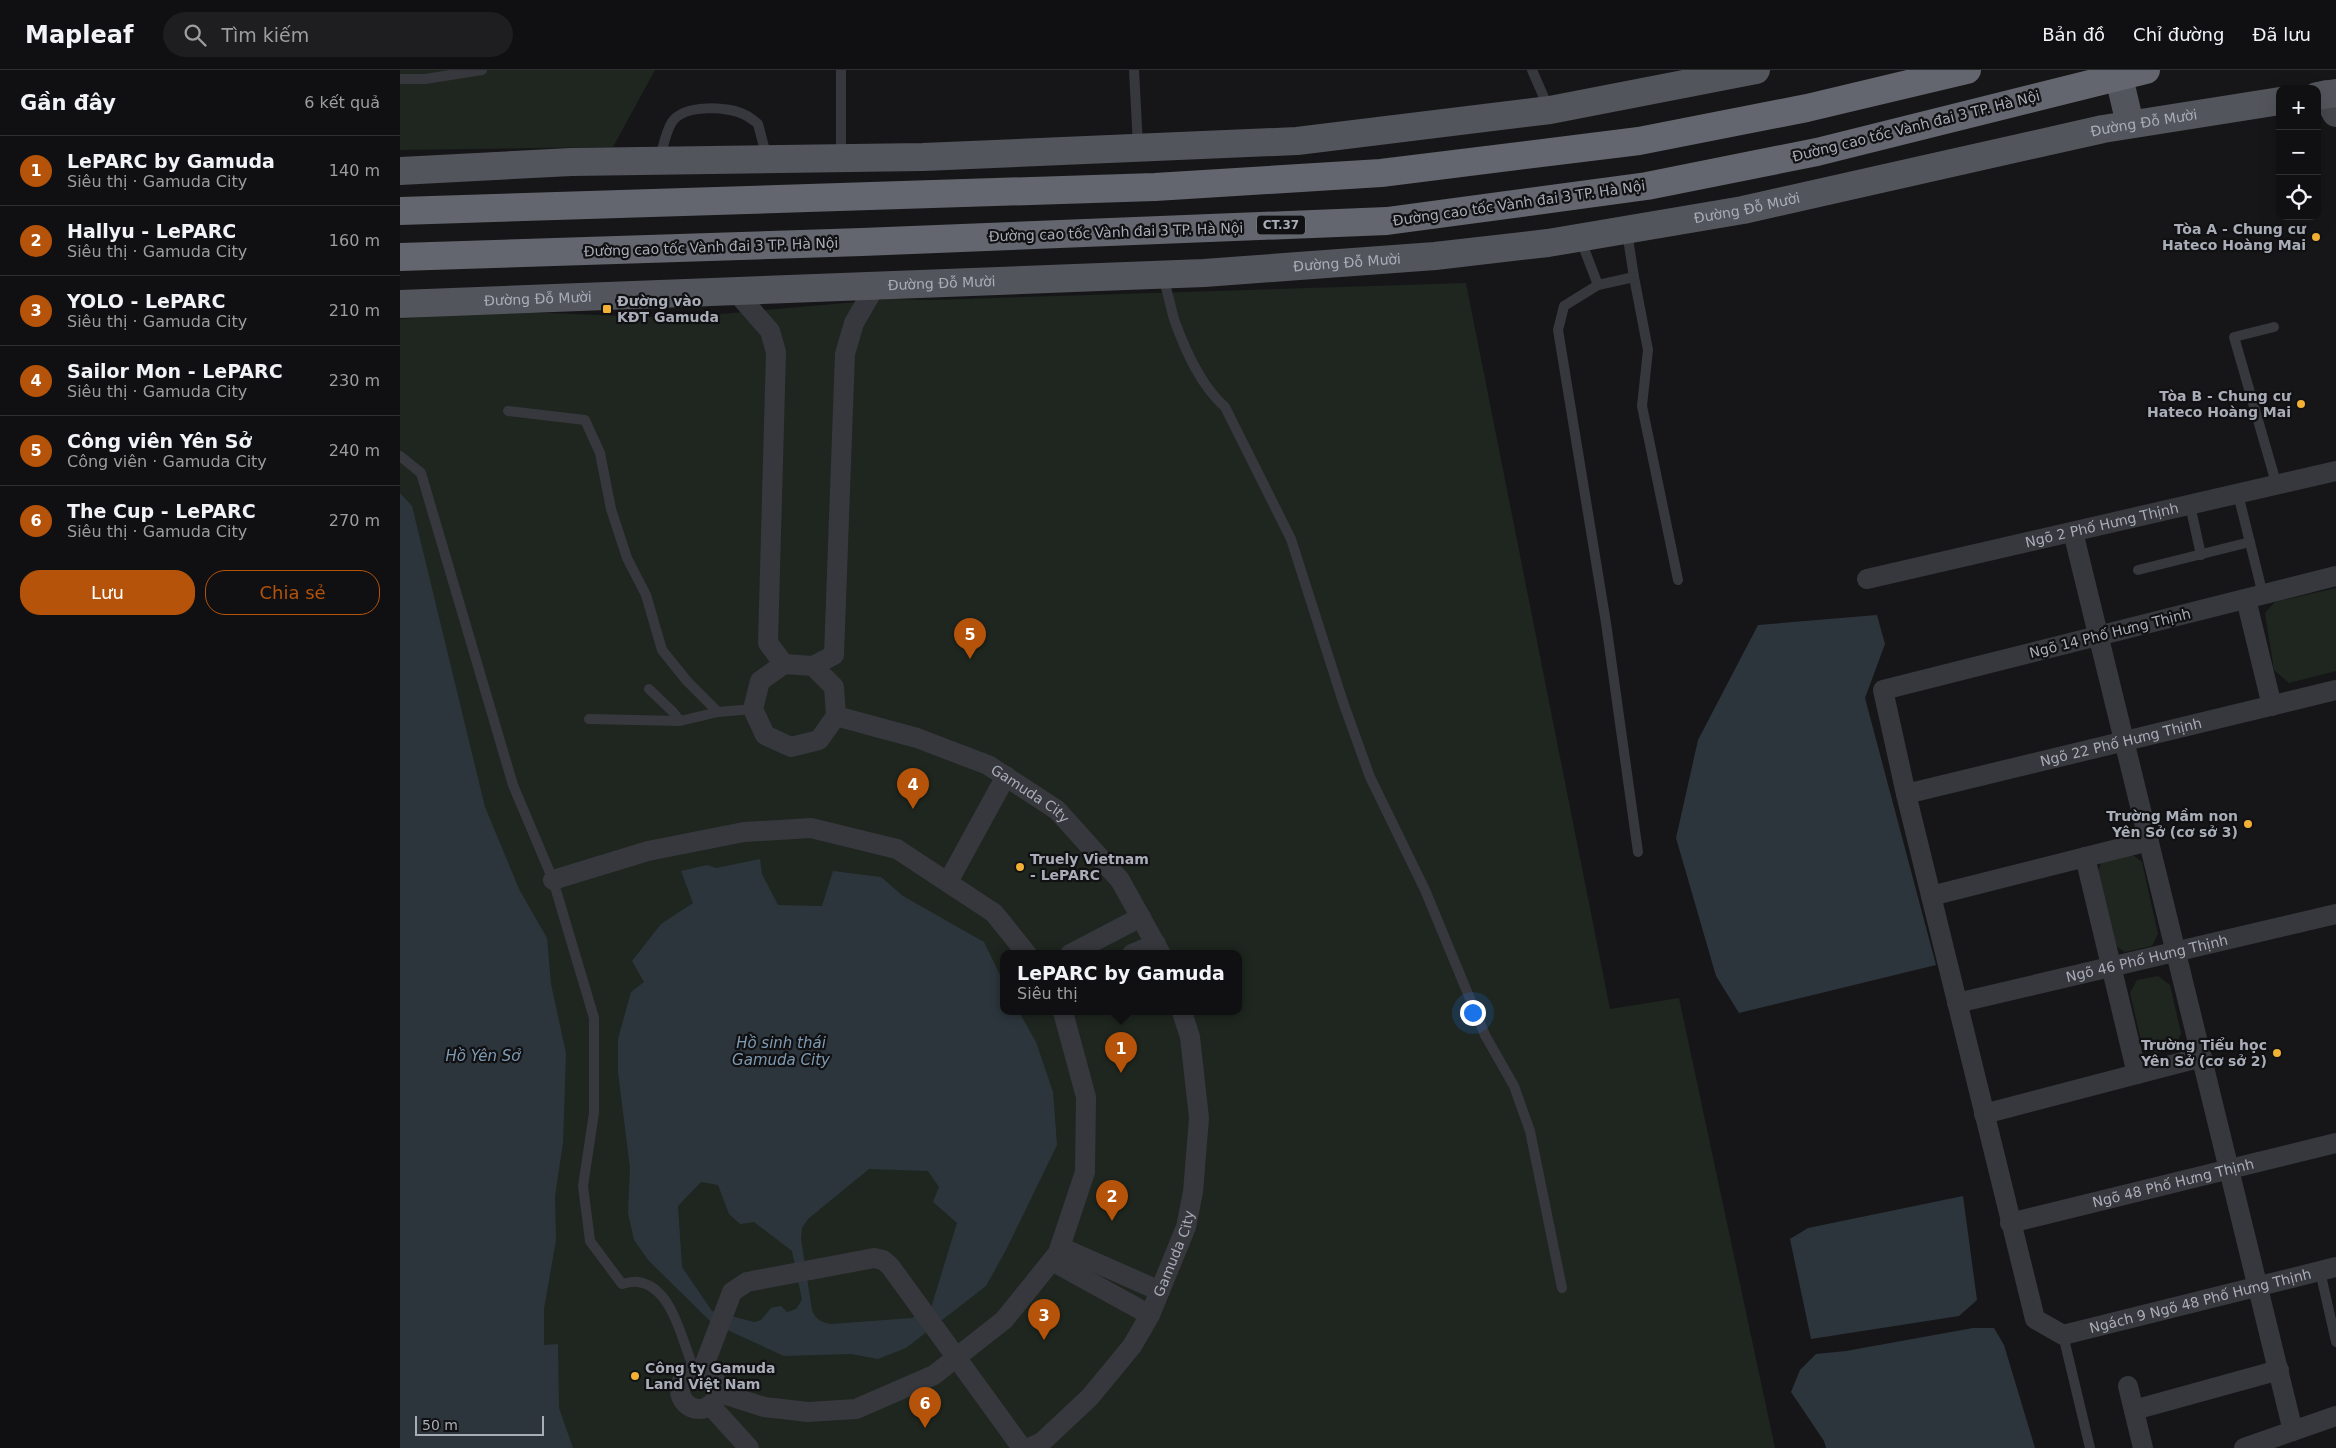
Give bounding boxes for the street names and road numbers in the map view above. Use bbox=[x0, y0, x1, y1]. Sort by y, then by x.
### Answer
street label: Đường cao tốc Vành đai 3 TP. Hà Nội bbox=[1791, 87, 2041, 165]
street label: Đường Đỗ Mười bbox=[2089, 106, 2198, 140]
street label: Đường cao tốc Vành đai 3 TP. Hà Nội bbox=[1392, 177, 1646, 229]
street label: Đường Đỗ Mười bbox=[1693, 189, 1802, 226]
road number: CT.37 bbox=[1257, 216, 1305, 234]
street label: Đường cao tốc Vành đai 3 TP. Hà Nội bbox=[988, 220, 1244, 244]
street label: Đường cao tốc Vành đai 3 TP. Hà Nội bbox=[583, 235, 839, 259]
street label: Đường Đỗ Mười bbox=[1293, 251, 1401, 274]
street label: Đường Đỗ Mười bbox=[887, 273, 996, 293]
street label: Đường Đỗ Mười bbox=[484, 289, 592, 309]
street label: Ngõ 2 Phố Hưng Thịnh bbox=[2024, 500, 2180, 550]
street label: Ngõ 14 Phố Hưng Thịnh bbox=[2028, 605, 2192, 661]
street label: Ngõ 22 Phố Hưng Thịnh bbox=[2038, 715, 2203, 769]
street label: Gamuda City bbox=[988, 761, 1073, 826]
street label: Ngõ 46 Phố Hưng Thịnh bbox=[2064, 932, 2229, 985]
street label: Ngõ 48 Phố Hưng Thịnh bbox=[2091, 1155, 2256, 1210]
street label: Gamuda City bbox=[1150, 1209, 1197, 1299]
street label: Ngách 9 Ngõ 48 Phố Hưng Thịnh bbox=[2088, 1265, 2313, 1336]

